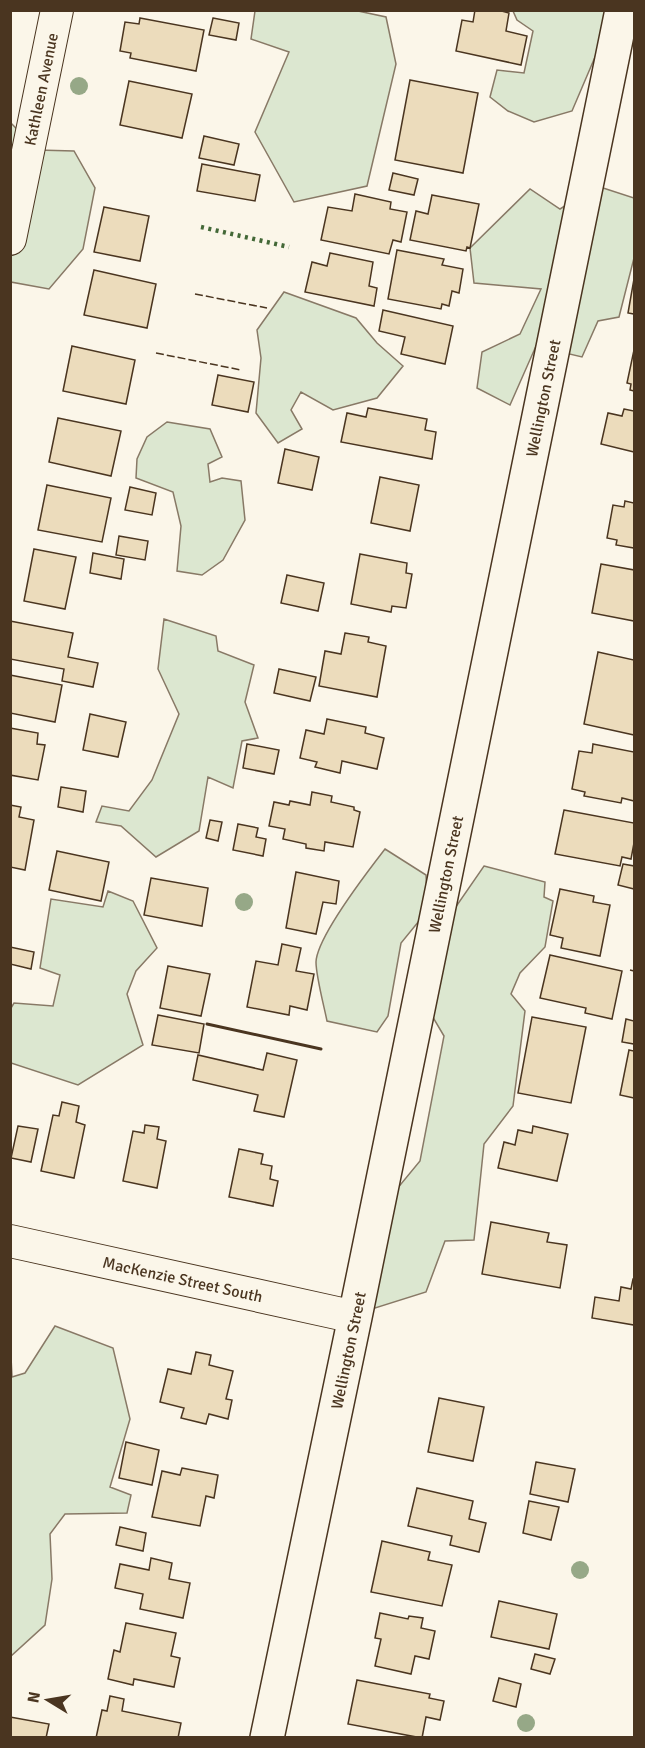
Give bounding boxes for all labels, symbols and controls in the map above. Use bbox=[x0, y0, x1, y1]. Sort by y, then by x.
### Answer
street label: Kathleen Avenue bbox=[20, 31, 63, 148]
street label: Wellington Street bbox=[522, 337, 566, 459]
street label: Wellington Street bbox=[425, 814, 468, 935]
street label: MacKenzie Street South bbox=[101, 1253, 264, 1307]
street label: Wellington Street bbox=[327, 1290, 371, 1411]
north arrow bbox=[18, 1670, 78, 1730]
text: N bbox=[23, 1690, 45, 1705]

